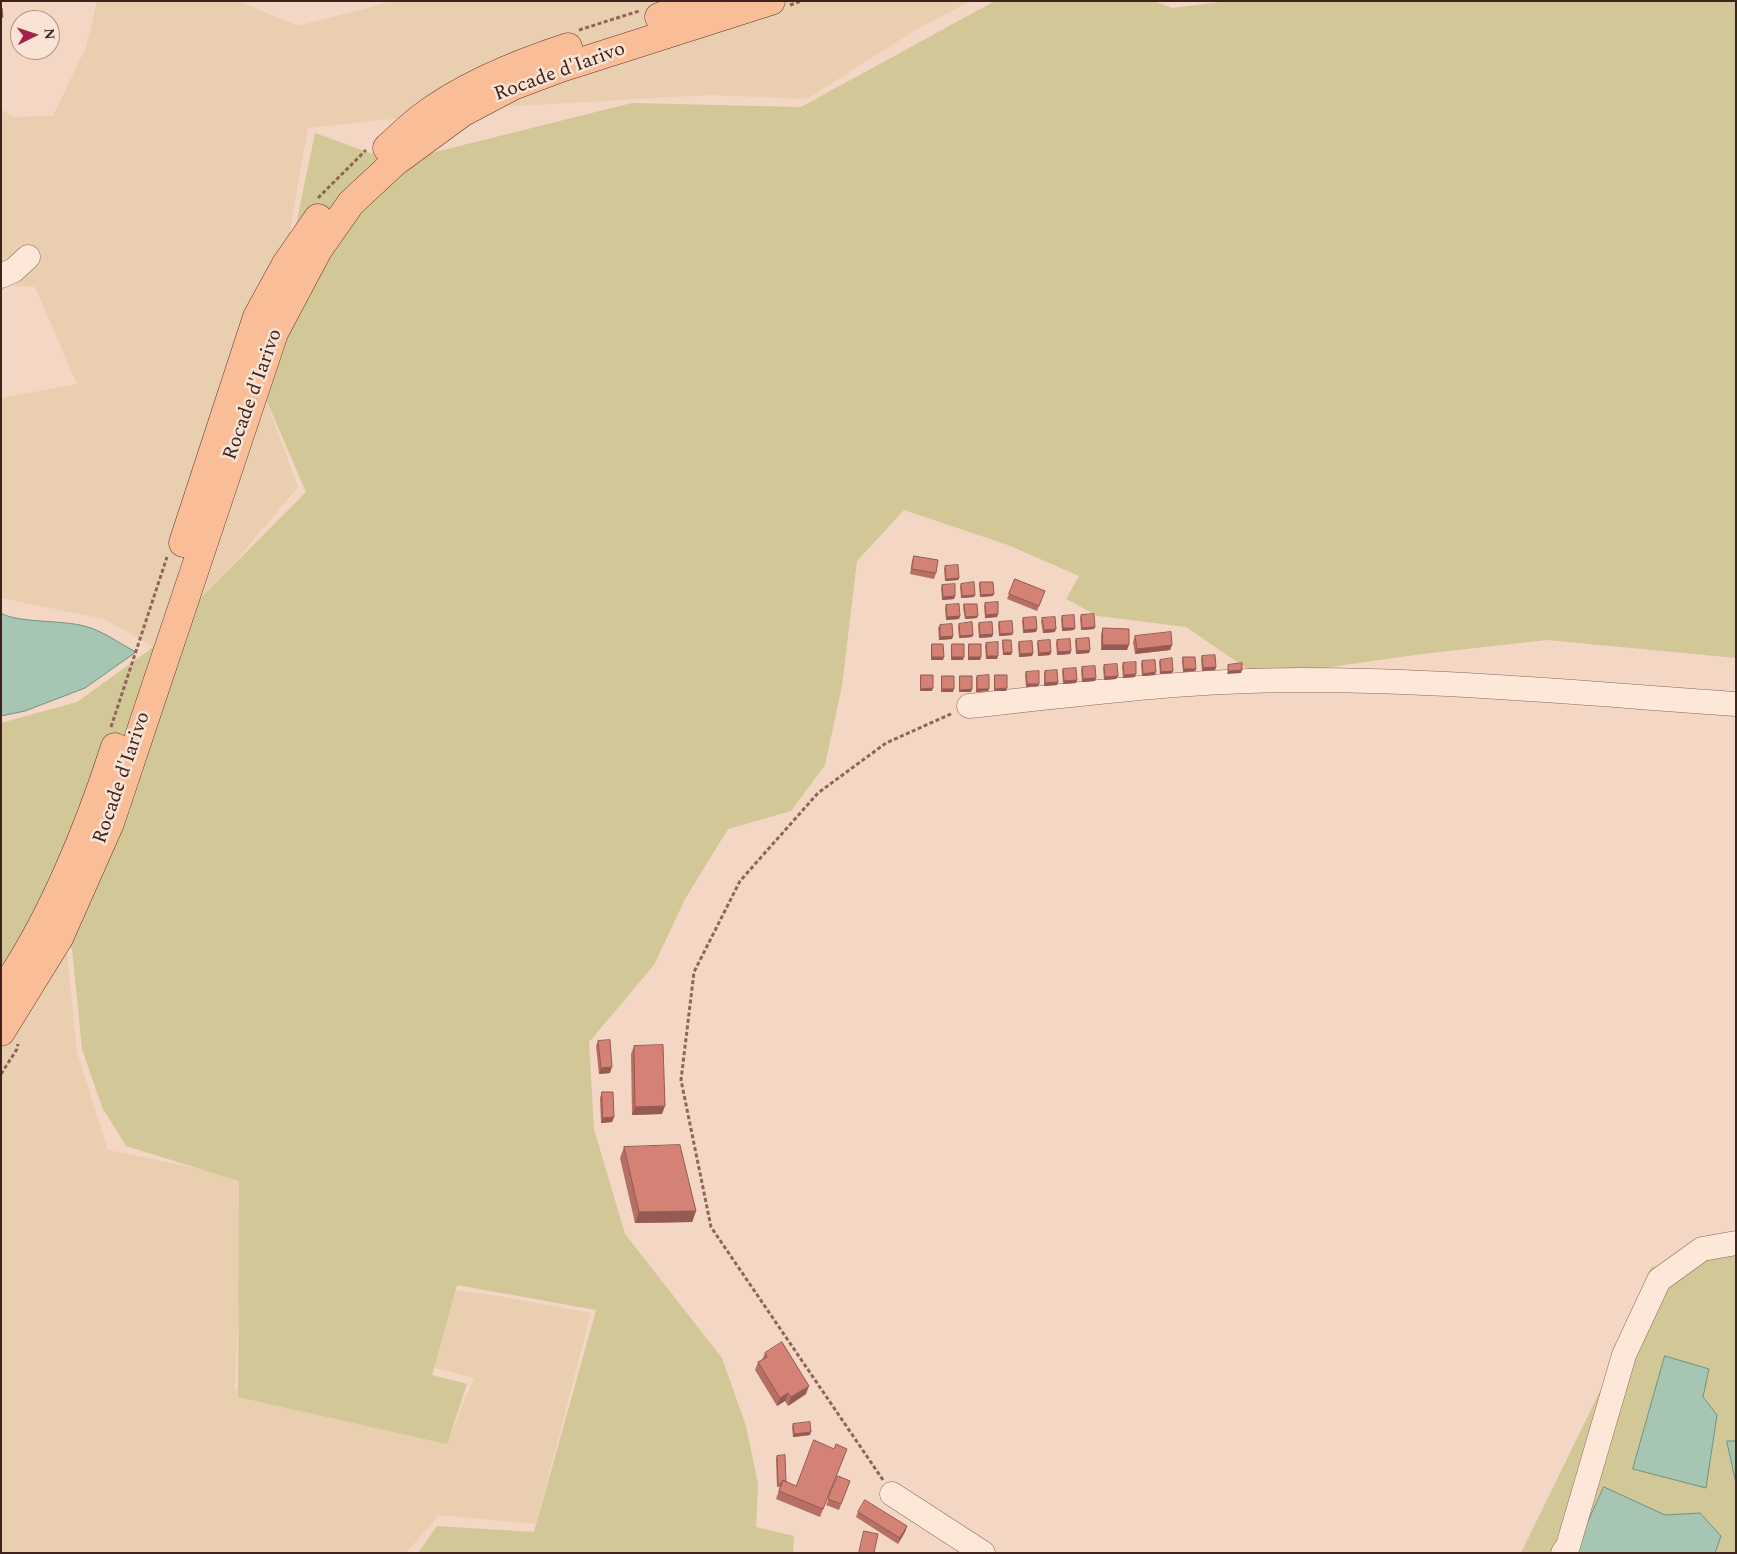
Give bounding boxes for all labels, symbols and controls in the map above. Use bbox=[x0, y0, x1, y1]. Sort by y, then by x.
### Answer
north arrow bbox=[10, 10, 60, 60]
text: N bbox=[39, 28, 60, 40]
street label: Rocade d'Iarivo bbox=[491, 38, 629, 108]
street label: Rocade d'Iarivo bbox=[219, 326, 289, 464]
street label: Rocade d'Iarivo bbox=[89, 709, 157, 847]

